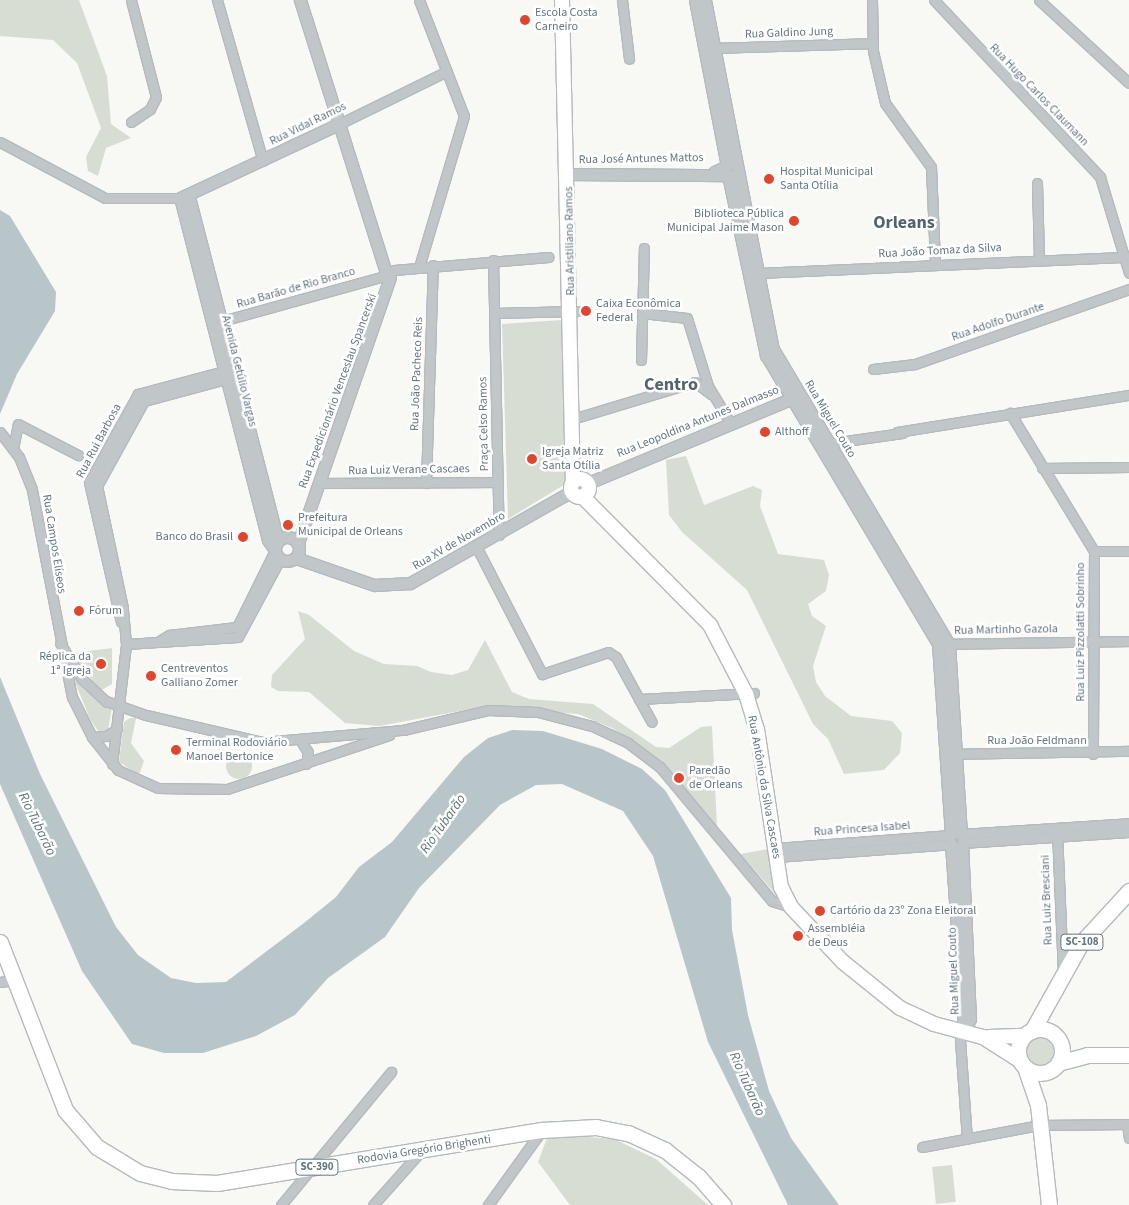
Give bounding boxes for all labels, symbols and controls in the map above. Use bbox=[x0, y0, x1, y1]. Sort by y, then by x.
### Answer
place label: Escola Costa Carneiro bbox=[535, 6, 598, 34]
marker: Escola Costa Carneiro bbox=[519, 14, 531, 26]
street label: Rua Galdino Jung bbox=[745, 24, 833, 42]
street label: Rua Hugo Carlos Claumann bbox=[986, 41, 1092, 149]
street label: Rua Vidal Ramos bbox=[267, 99, 349, 149]
street label: Rua José Antunes Mattos bbox=[578, 151, 704, 167]
place label: Hospital Municipal Santa Otília bbox=[780, 165, 873, 193]
marker: Hospital Municipal Santa Otília bbox=[762, 172, 776, 186]
street label: Rua Aristiliano Ramos bbox=[562, 186, 578, 296]
place label: Biblioteca Pública Municipal Jaime Mason bbox=[667, 207, 784, 235]
district label: Orleans bbox=[873, 212, 935, 234]
marker: Biblioteca Pública Municipal Jaime Mason bbox=[788, 215, 800, 227]
street label: Rua João Tomaz da Silva bbox=[878, 241, 1002, 261]
street label: Rua Barão de Rio Branco bbox=[235, 264, 357, 312]
street label: Rua Expedicionário Venceslau Spancerski bbox=[296, 292, 380, 490]
place label: Caixa Econômica Federal bbox=[596, 297, 681, 325]
street label: Rua Adolfo Durante bbox=[950, 299, 1046, 345]
marker: Caixa Econômica Federal bbox=[580, 305, 592, 317]
street label: Avenida Getúlio Vargas bbox=[218, 314, 260, 428]
street label: Rua João Pacheco Reis bbox=[408, 317, 426, 431]
district label: Centro bbox=[644, 374, 698, 396]
street label: Praça Celso Ramos bbox=[476, 377, 492, 471]
street label: Rua Miguel Couto bbox=[801, 378, 859, 460]
street label: Rua Leopoldina Antunes Dalmasso bbox=[615, 383, 781, 461]
street label: Rua Rui Barbosa bbox=[73, 401, 125, 481]
place label: Althoff bbox=[775, 425, 809, 439]
marker: Althoff bbox=[759, 426, 771, 438]
place label: Igreja Matriz Santa Otília bbox=[542, 445, 603, 473]
marker: Igreja Matriz Santa Otília bbox=[526, 453, 538, 465]
street label: Rua Luiz Verane Cascaes bbox=[348, 462, 470, 478]
street label: Rua Campos Elíseos bbox=[39, 493, 69, 595]
street label: Rua XV de Novembro bbox=[410, 509, 508, 573]
place label: Prefeitura Municipal de Orleans bbox=[298, 511, 403, 539]
marker: Prefeitura Municipal de Orleans bbox=[282, 519, 294, 531]
place label: Banco do Brasil bbox=[156, 530, 233, 544]
marker: Banco do Brasil bbox=[237, 531, 249, 543]
street label: Rua Luiz Pizzolatti Sobrinho bbox=[1074, 562, 1088, 702]
place label: Fórum bbox=[89, 604, 122, 618]
marker: Fórum bbox=[73, 605, 85, 617]
street label: Rua Martinho Gazola bbox=[954, 622, 1058, 638]
place label: Réplica da 1ª Igreja bbox=[39, 650, 91, 678]
marker: Réplica da 1ª Igreja bbox=[95, 658, 107, 670]
place label: Centreventos Galliano Zomer bbox=[161, 662, 238, 690]
marker: Centreventos Galliano Zomer bbox=[145, 670, 157, 682]
street label: Rua Antônio da Silva Cascaes bbox=[744, 714, 784, 860]
street label: Rua João Feldmann bbox=[987, 734, 1087, 748]
place label: Terminal Rodoviário Manoel Bertonice bbox=[186, 736, 287, 764]
marker: Terminal Rodoviário Manoel Bertonice bbox=[170, 744, 182, 756]
place label: Paredão de Orleans bbox=[689, 764, 743, 792]
marker: Paredão de Orleans bbox=[673, 772, 685, 784]
water label: Rio Tubarão bbox=[14, 790, 60, 858]
water label: Rio Tubarão bbox=[416, 791, 470, 857]
street label: Rua Princesa Isabel bbox=[813, 818, 911, 840]
street label: Rua Luiz Bresciani bbox=[1038, 854, 1056, 946]
place label: Cartório da 23° Zona Eleitoral bbox=[830, 904, 976, 918]
marker: Cartório da 23° Zona Eleitoral bbox=[814, 905, 826, 917]
place label: Assembléia de Deus bbox=[808, 922, 865, 950]
street label: Rua Miguel Couto bbox=[945, 927, 963, 1015]
marker: Assembléia de Deus bbox=[792, 930, 804, 942]
road number: SC-108 bbox=[1060, 934, 1104, 950]
water label: Rio Tubarão bbox=[725, 1049, 769, 1119]
street label: Rodovia Gregório Brighenti bbox=[356, 1132, 492, 1168]
road number: SC-390 bbox=[294, 1158, 340, 1176]

